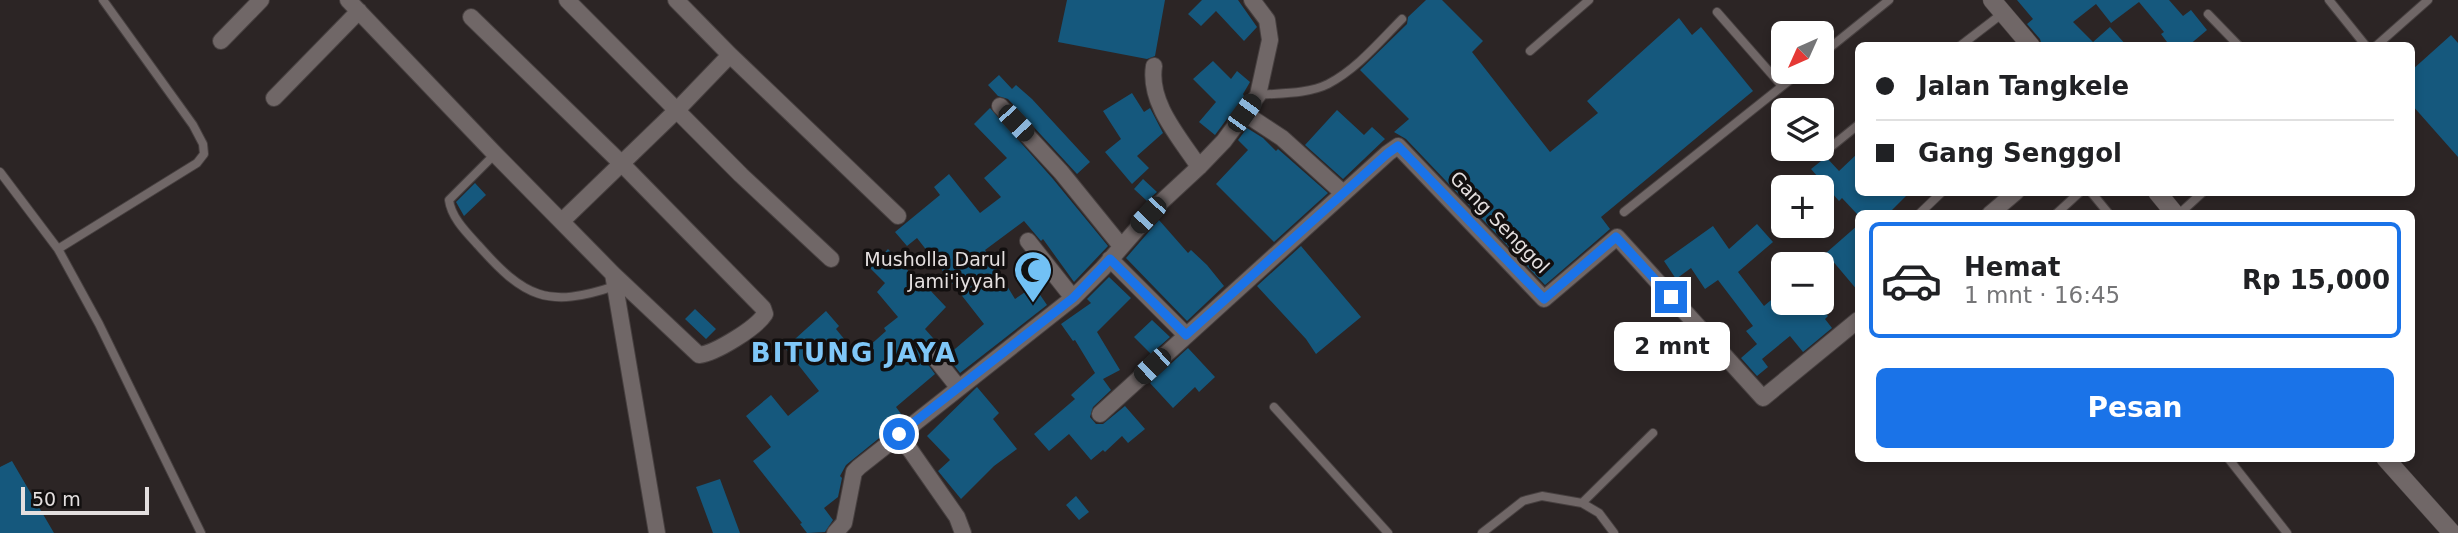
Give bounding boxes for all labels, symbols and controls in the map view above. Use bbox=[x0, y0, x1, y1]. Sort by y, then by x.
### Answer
north arrow bbox=[1771, 21, 1834, 84]
map controls bbox=[1771, 21, 1834, 315]
text: Jalan Tangkele bbox=[1918, 71, 2129, 101]
car bbox=[1224, 90, 1265, 136]
button: layers bbox=[1771, 98, 1834, 161]
car bbox=[994, 100, 1039, 146]
text: Gang Senggol bbox=[1918, 138, 2122, 168]
street label: Gang Senggol bbox=[1446, 166, 1554, 278]
button: + bbox=[1771, 175, 1834, 238]
car bbox=[1126, 192, 1171, 238]
place label: Musholla Darul Jami'iyyah bbox=[864, 248, 1006, 292]
mosque icon: Musholla Darul Jami'iyyah bbox=[1012, 249, 1054, 304]
icon: car bbox=[1880, 249, 1943, 312]
button: − bbox=[1771, 252, 1834, 315]
text: Hemat bbox=[1964, 252, 2060, 282]
text: Rp 15,000 bbox=[2242, 265, 2390, 295]
route end bbox=[1655, 281, 1687, 313]
text: 1 mnt · 16:45 bbox=[1964, 282, 2120, 308]
callout: 2 mnt bbox=[1613, 322, 1729, 370]
text: 2 mnt bbox=[1634, 333, 1710, 359]
district label: BITUNG JAYA bbox=[751, 338, 957, 368]
car bbox=[1130, 344, 1175, 388]
button: Pesan bbox=[1876, 368, 2394, 448]
route start bbox=[883, 418, 915, 450]
scale bar bbox=[21, 484, 149, 516]
text: 50 m bbox=[32, 488, 81, 510]

